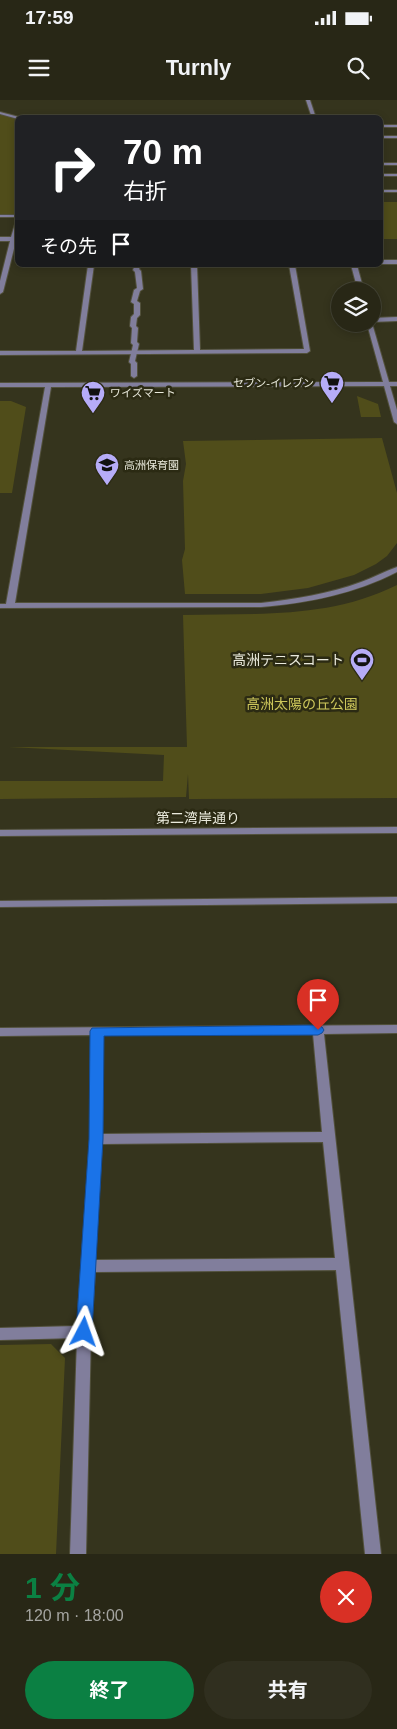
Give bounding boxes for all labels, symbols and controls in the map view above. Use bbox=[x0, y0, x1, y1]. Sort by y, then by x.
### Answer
text: 17:59 bbox=[25, 7, 74, 28]
icon: menu bbox=[25, 54, 53, 82]
icon: search bbox=[344, 54, 372, 82]
text: Turnly bbox=[166, 55, 231, 80]
text: 70 m bbox=[123, 132, 203, 171]
icon: right bbox=[40, 135, 105, 200]
text: 右折 bbox=[123, 179, 167, 204]
icon: arrive bbox=[107, 230, 135, 258]
text: その先 bbox=[40, 236, 97, 257]
map controls bbox=[331, 282, 381, 332]
button: layers bbox=[331, 282, 381, 332]
supermarket icon: セブン-イレブン bbox=[319, 370, 345, 404]
place label: セブン-イレブン bbox=[233, 377, 314, 389]
supermarket icon: ワイズマート bbox=[80, 380, 106, 414]
place label: ワイズマート bbox=[110, 387, 176, 399]
school or university icon: 高洲保育園 bbox=[94, 452, 120, 486]
place label: 高洲保育園 bbox=[124, 459, 179, 471]
sports icon: 高洲テニスコート bbox=[349, 647, 375, 681]
place label: 高洲テニスコート bbox=[232, 652, 344, 668]
park label: 高洲太陽の丘公園 bbox=[246, 696, 358, 712]
street label: 第二湾岸通り bbox=[156, 810, 240, 826]
pin bbox=[297, 979, 339, 1030]
icon: arrive bbox=[304, 986, 332, 1014]
position arrow bbox=[57, 1305, 109, 1357]
text: 1 分 bbox=[25, 1571, 80, 1604]
button: close bbox=[320, 1571, 372, 1623]
text: 120 m · 18:00 bbox=[25, 1607, 124, 1624]
button: 終了 bbox=[25, 1661, 194, 1719]
button: 共有 bbox=[204, 1661, 372, 1719]

